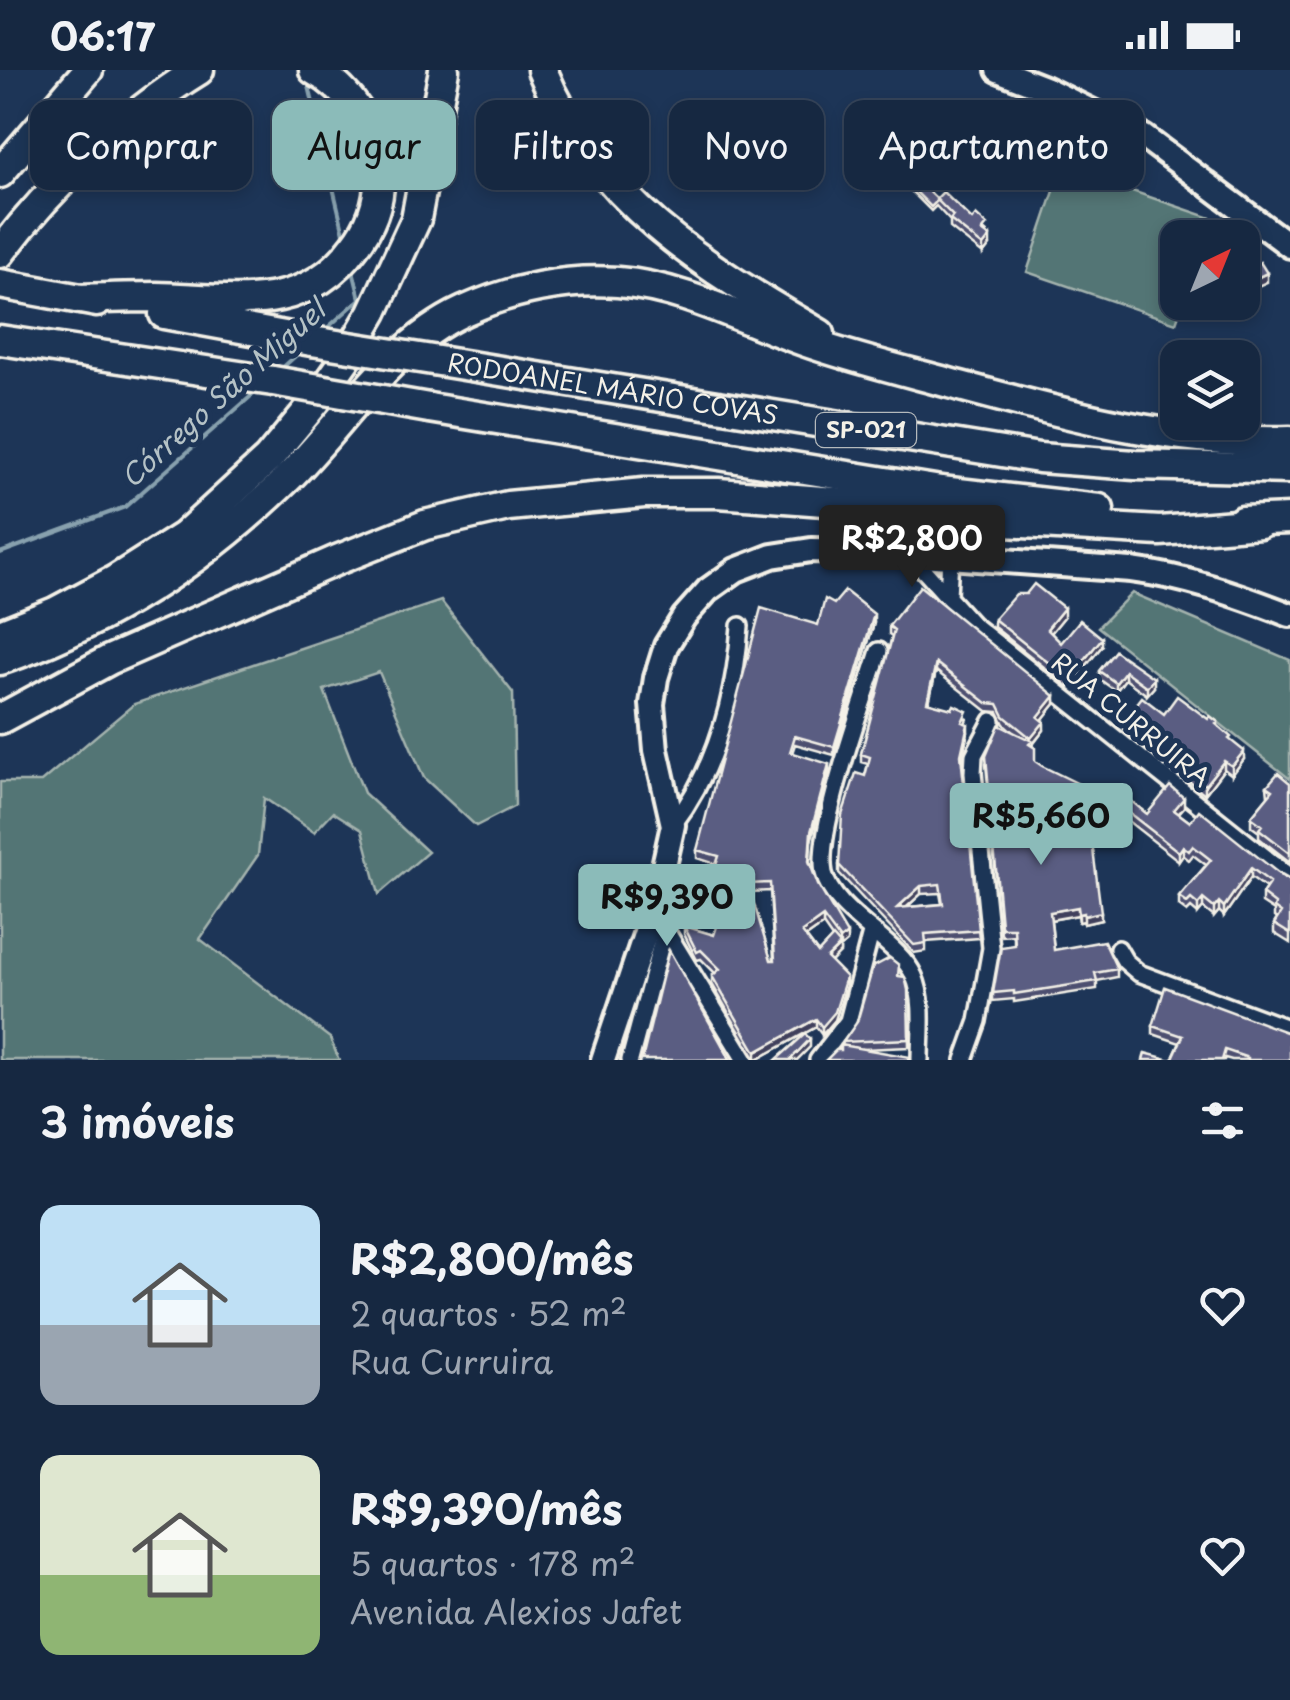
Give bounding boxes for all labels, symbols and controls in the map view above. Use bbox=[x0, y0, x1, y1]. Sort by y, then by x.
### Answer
text: 06:17 bbox=[50, 7, 155, 64]
chip: Comprar bbox=[30, 100, 252, 190]
chip: Alugar bbox=[272, 100, 456, 190]
chip: Filtros bbox=[476, 100, 649, 190]
chip: Novo bbox=[669, 100, 824, 190]
chip: Apartamento bbox=[844, 100, 1144, 190]
north arrow bbox=[1160, 220, 1260, 320]
map controls bbox=[1160, 220, 1260, 440]
water label: Córrego São Miguel bbox=[110, 286, 337, 497]
button: layers bbox=[1160, 340, 1260, 440]
street label: RODOANEL MÁRIO COVAS bbox=[445, 343, 781, 434]
road number: SP-021 bbox=[816, 413, 916, 447]
pin: R$2,800 bbox=[820, 505, 1004, 590]
text: R$2,800 bbox=[841, 513, 983, 561]
street label: RUA CURRUIRA bbox=[1044, 643, 1219, 795]
pin: R$5,660 bbox=[949, 783, 1133, 868]
text: R$5,660 bbox=[972, 791, 1110, 839]
pin: R$9,390 bbox=[575, 864, 759, 949]
text: R$9,390 bbox=[600, 872, 734, 920]
text: 3 imóveis bbox=[40, 1089, 234, 1152]
icon: filters bbox=[1195, 1093, 1250, 1148]
text: R$2,800/mês bbox=[350, 1226, 634, 1289]
icon: home bbox=[120, 1245, 240, 1365]
icon: heart bbox=[1195, 1278, 1250, 1333]
text: 2 quartos · 52 m² bbox=[350, 1289, 627, 1337]
text: Rua Curruira bbox=[350, 1337, 553, 1385]
text: R$9,390/mês bbox=[350, 1476, 623, 1539]
icon: home bbox=[120, 1495, 240, 1615]
icon: heart bbox=[1195, 1528, 1250, 1583]
text: 5 quartos · 178 m² bbox=[350, 1539, 635, 1587]
text: Avenida Alexios Jafet bbox=[350, 1587, 682, 1635]

